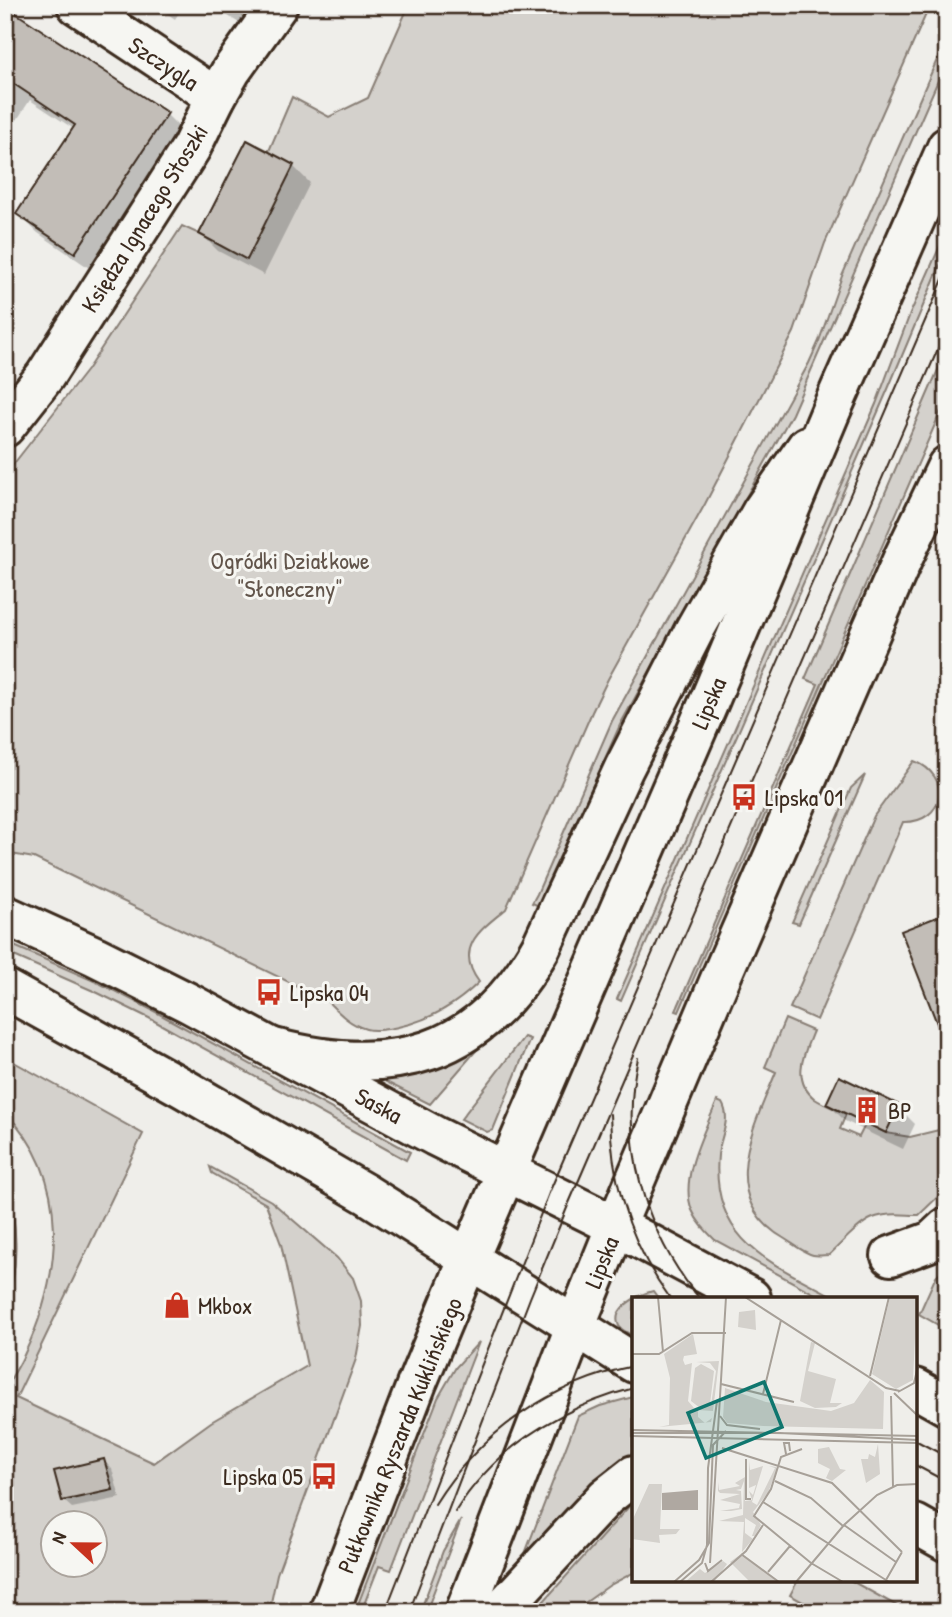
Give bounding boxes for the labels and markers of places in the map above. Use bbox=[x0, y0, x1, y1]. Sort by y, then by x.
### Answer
place label: Lipska 01 bbox=[765, 781, 843, 813]
bus stop icon: Lipska 01 bbox=[729, 782, 759, 812]
place label: Lipska 04 bbox=[290, 976, 368, 1008]
bus stop icon: Lipska 04 bbox=[254, 977, 284, 1007]
place label: BP bbox=[888, 1094, 912, 1126]
building icon: BP bbox=[852, 1095, 882, 1125]
place label: Mkbox bbox=[198, 1289, 253, 1321]
shop icon: Mkbox bbox=[162, 1290, 192, 1320]
place label: Lipska 05 bbox=[223, 1460, 303, 1492]
bus stop icon: Lipska 05 bbox=[309, 1461, 339, 1491]

